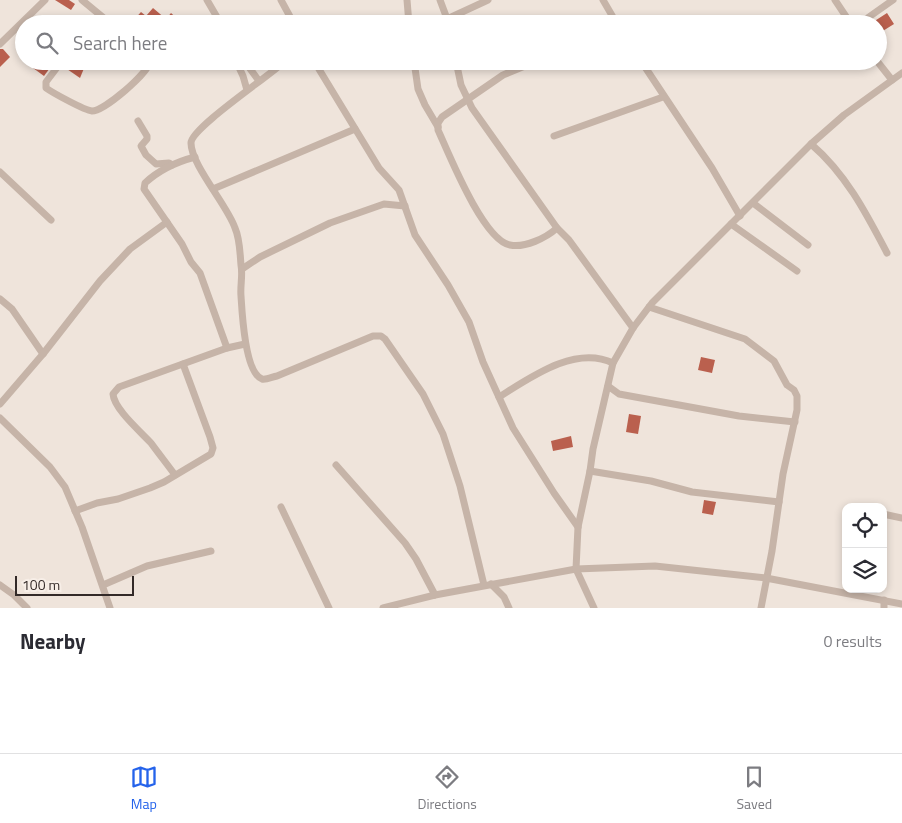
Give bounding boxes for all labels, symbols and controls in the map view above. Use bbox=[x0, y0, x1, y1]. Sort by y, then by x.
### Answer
search box bbox=[15, 15, 887, 70]
text: Search here bbox=[73, 28, 167, 57]
icon: search bbox=[33, 29, 61, 57]
map controls bbox=[842, 503, 887, 593]
button: locate bbox=[842, 503, 887, 548]
button: layers bbox=[842, 548, 887, 593]
scale bar bbox=[15, 573, 134, 596]
text: 100 m bbox=[22, 574, 60, 595]
text: Nearby bbox=[20, 625, 85, 657]
text: 0 results bbox=[823, 629, 882, 653]
tab: Map bbox=[130, 763, 158, 814]
tab: Directions bbox=[417, 763, 477, 814]
tab: Saved bbox=[737, 763, 772, 814]

